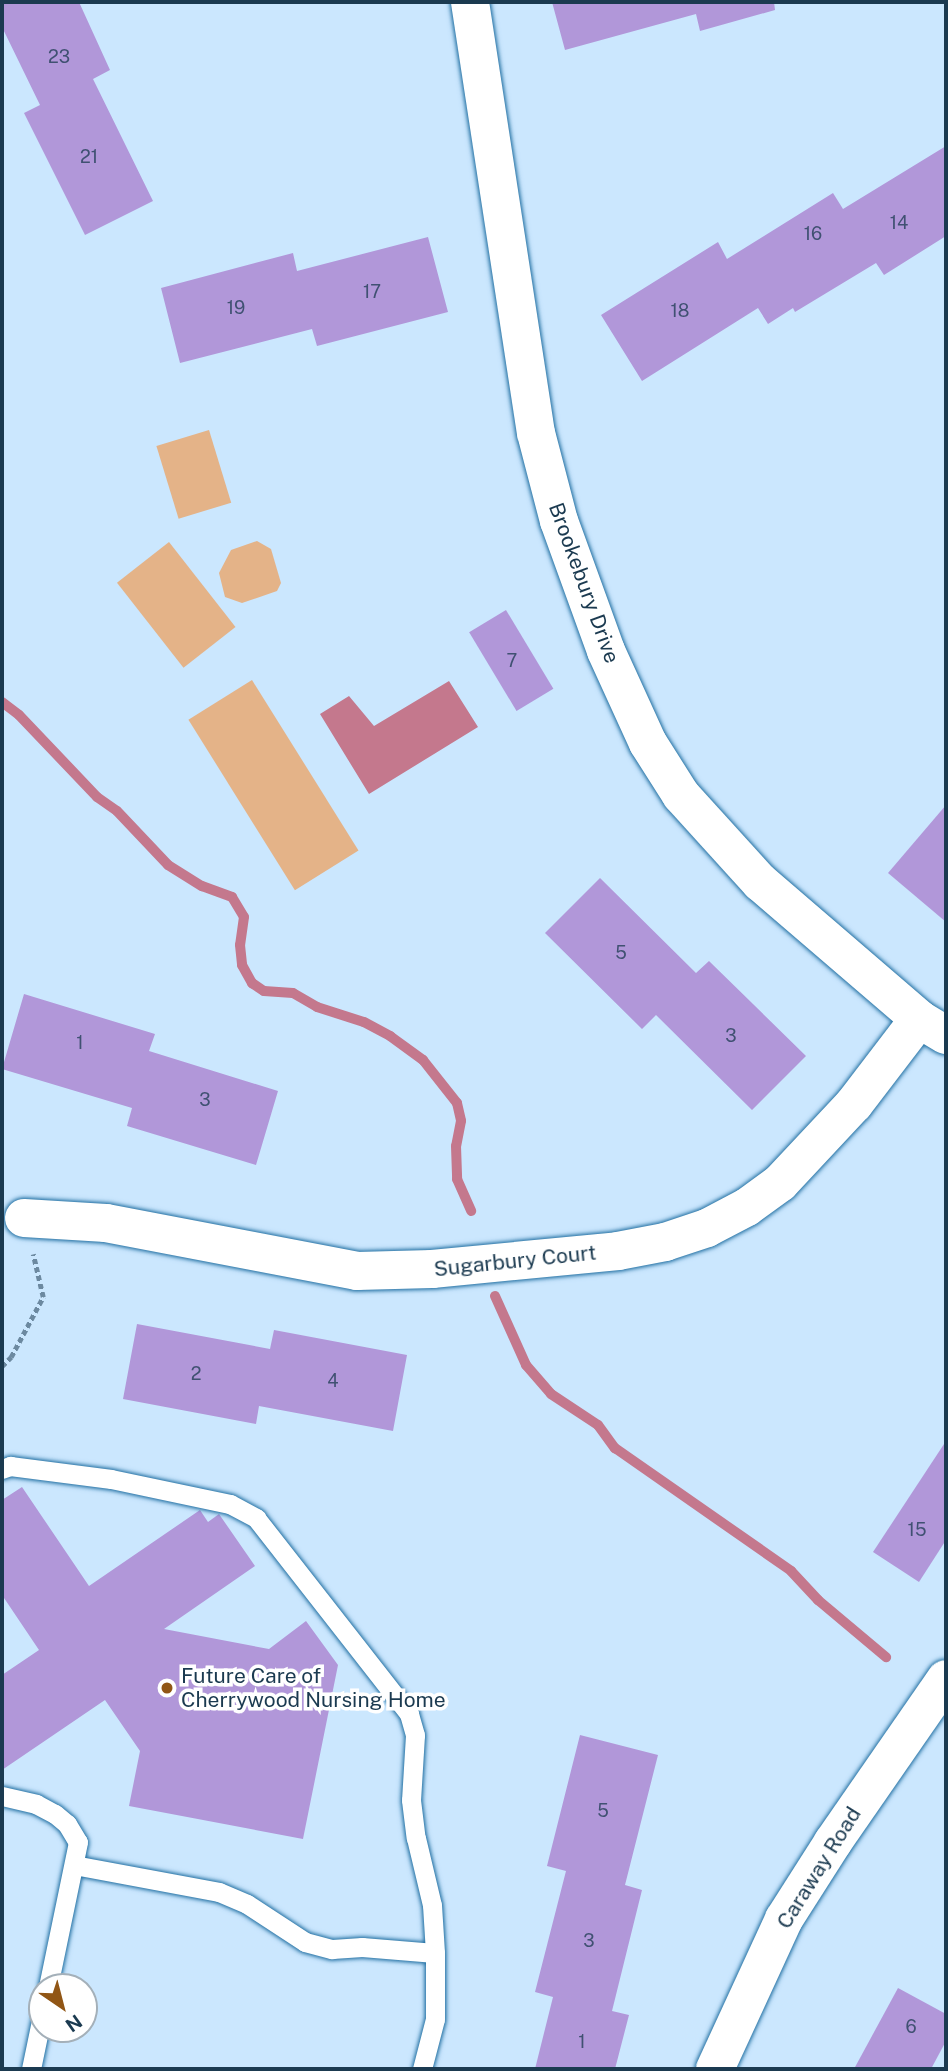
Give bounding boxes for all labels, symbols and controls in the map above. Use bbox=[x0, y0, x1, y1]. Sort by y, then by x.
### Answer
house number: 23 bbox=[48, 46, 70, 68]
house number: 21 bbox=[80, 146, 98, 168]
house number: 14 bbox=[890, 212, 908, 234]
house number: 16 bbox=[804, 223, 822, 245]
house number: 17 bbox=[363, 281, 381, 303]
house number: 19 bbox=[227, 297, 245, 319]
house number: 18 bbox=[671, 300, 689, 322]
street label: Brookebury Drive bbox=[543, 499, 625, 667]
house number: 7 bbox=[507, 650, 517, 672]
house number: 5 bbox=[615, 942, 627, 964]
house number: 3 bbox=[725, 1025, 737, 1047]
house number: 1 bbox=[76, 1032, 84, 1054]
house number: 3 bbox=[199, 1089, 211, 1111]
street label: Sugarbury Court bbox=[433, 1240, 597, 1282]
house number: 2 bbox=[191, 1363, 201, 1385]
house number: 4 bbox=[327, 1370, 339, 1392]
house number: 15 bbox=[908, 1519, 926, 1541]
place label: Future Care of Cherrywood Nursing Home bbox=[181, 1663, 446, 1713]
marker: Future Care of Cherrywood Nursing Home bbox=[159, 1680, 175, 1696]
house number: 5 bbox=[597, 1800, 609, 1822]
street label: Caraway Road bbox=[772, 1803, 866, 1933]
house number: 3 bbox=[583, 1930, 595, 1952]
north arrow bbox=[28, 1973, 98, 2043]
text: N bbox=[62, 2010, 86, 2037]
house number: 6 bbox=[905, 2016, 917, 2038]
house number: 1 bbox=[578, 2031, 586, 2053]

